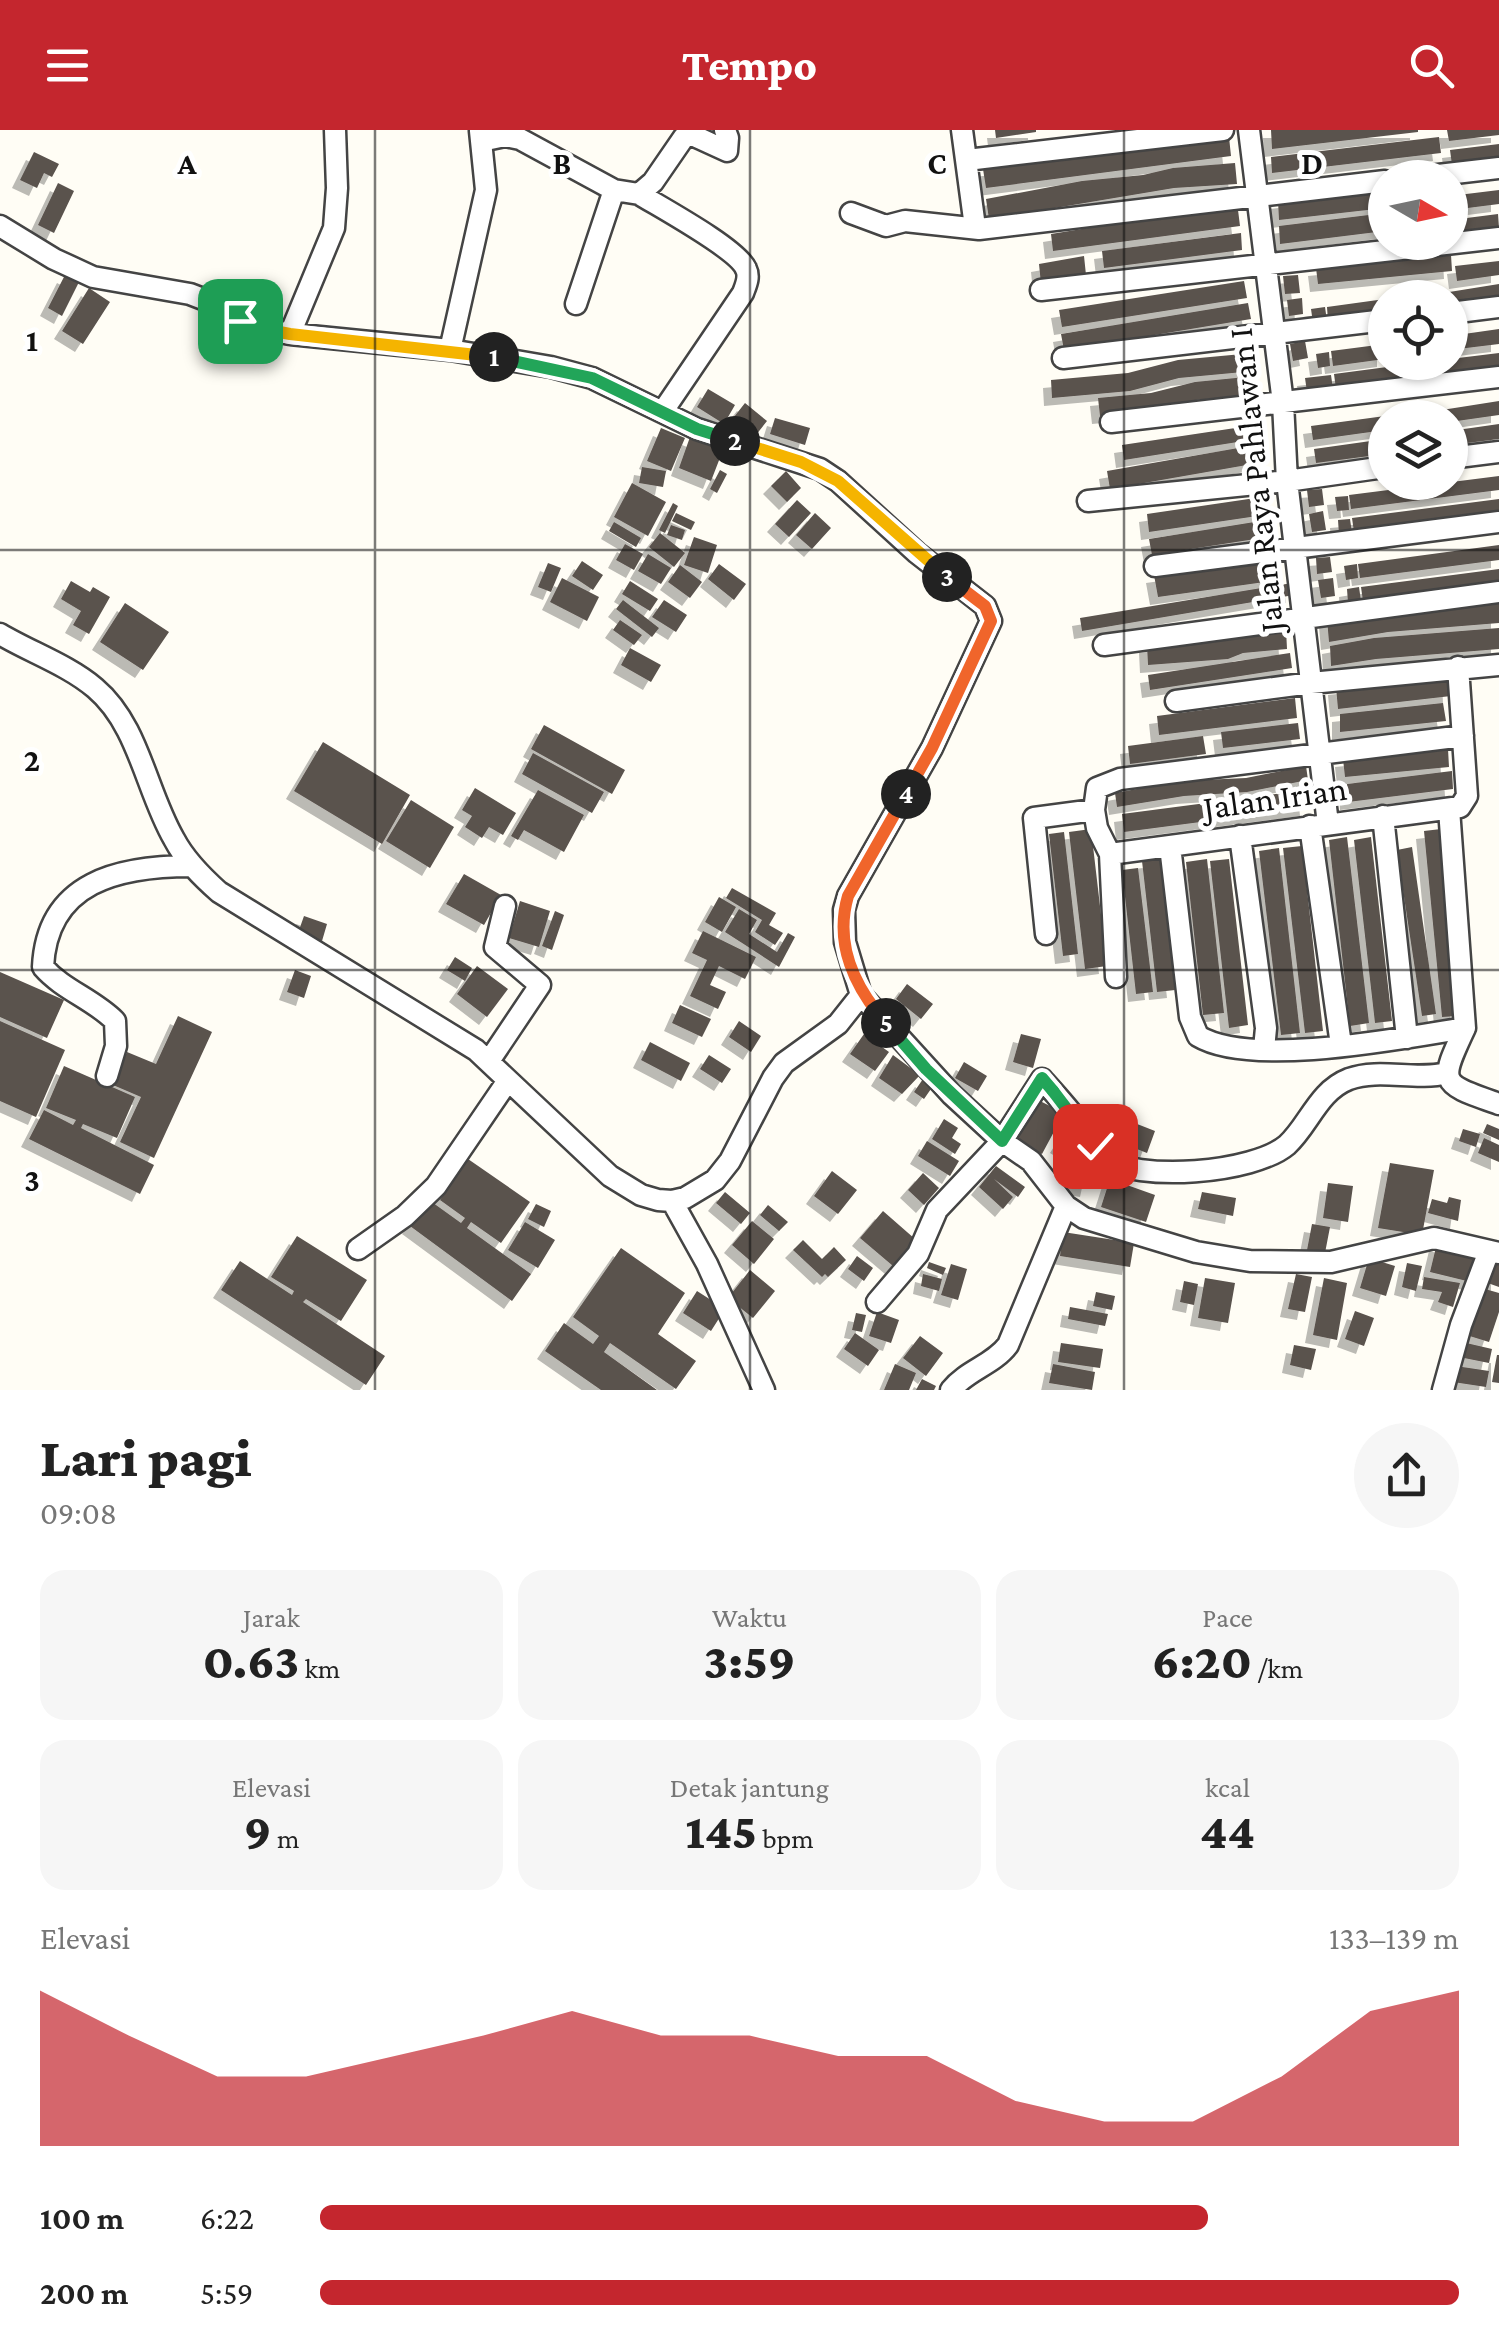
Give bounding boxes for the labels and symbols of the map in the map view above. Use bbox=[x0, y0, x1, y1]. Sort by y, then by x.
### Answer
text: A bbox=[176, 145, 197, 181]
text: B bbox=[553, 145, 571, 181]
text: C bbox=[927, 145, 947, 181]
text: D bbox=[1301, 145, 1323, 181]
north arrow bbox=[1368, 160, 1468, 260]
pin bbox=[198, 279, 283, 364]
text: 1 bbox=[26, 322, 38, 358]
street label: Jalan Raya Pahlawan I bbox=[1221, 326, 1292, 637]
pin: 1 bbox=[469, 332, 519, 382]
pin: 2 bbox=[710, 416, 760, 466]
pin: 3 bbox=[922, 552, 972, 602]
text: 2 bbox=[24, 742, 40, 778]
pin: 4 bbox=[881, 769, 931, 819]
street label: Jalan Irian bbox=[1198, 769, 1349, 828]
pin: 5 bbox=[861, 998, 911, 1048]
pin bbox=[1053, 1104, 1138, 1189]
text: 3 bbox=[24, 1162, 40, 1198]

